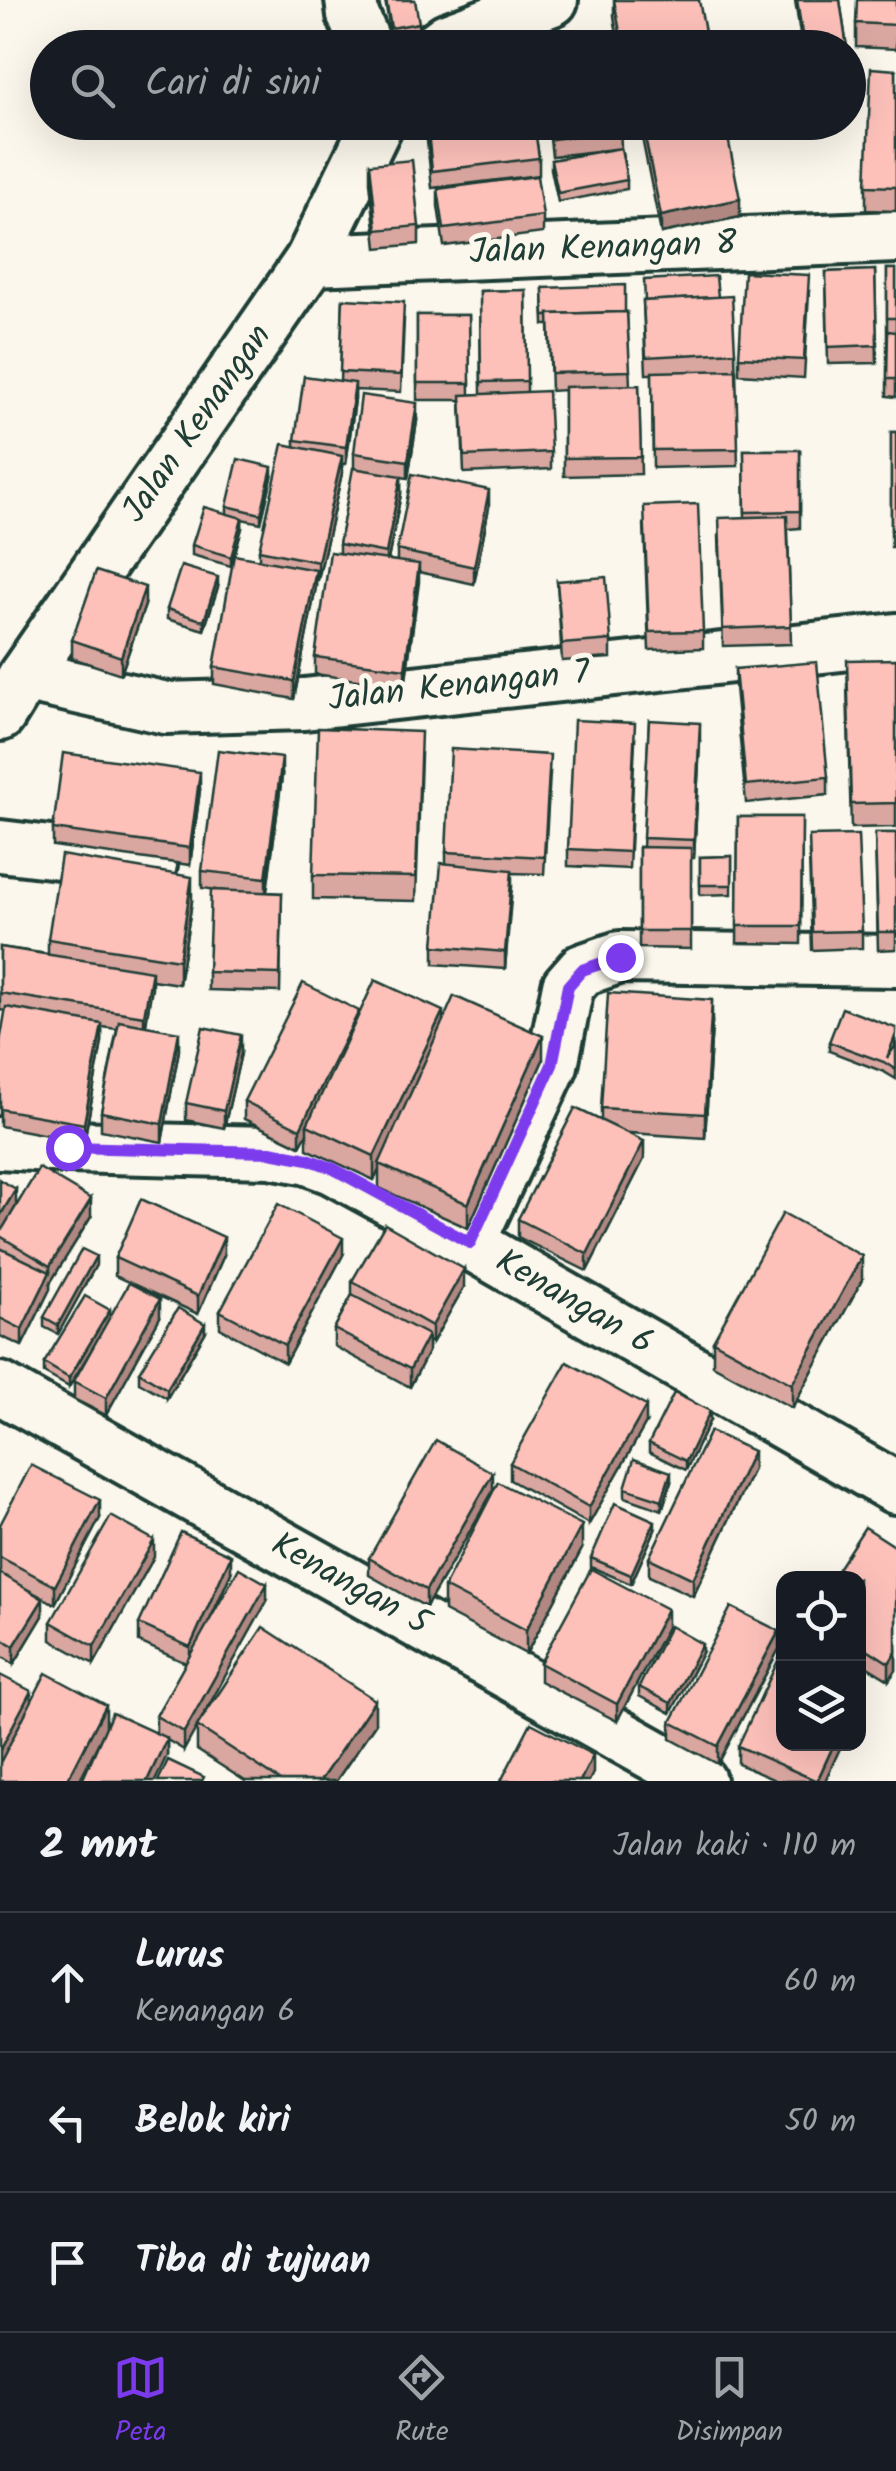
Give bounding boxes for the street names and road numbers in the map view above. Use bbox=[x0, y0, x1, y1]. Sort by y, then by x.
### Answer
street label: Jalan Kenangan 8 bbox=[468, 216, 739, 282]
street label: Jalan Kenangan bbox=[108, 313, 288, 535]
street label: Jalan Kenangan 7 bbox=[326, 645, 594, 729]
street label: Kenangan 6 bbox=[484, 1235, 664, 1371]
street label: Kenangan 5 bbox=[260, 1518, 442, 1653]

